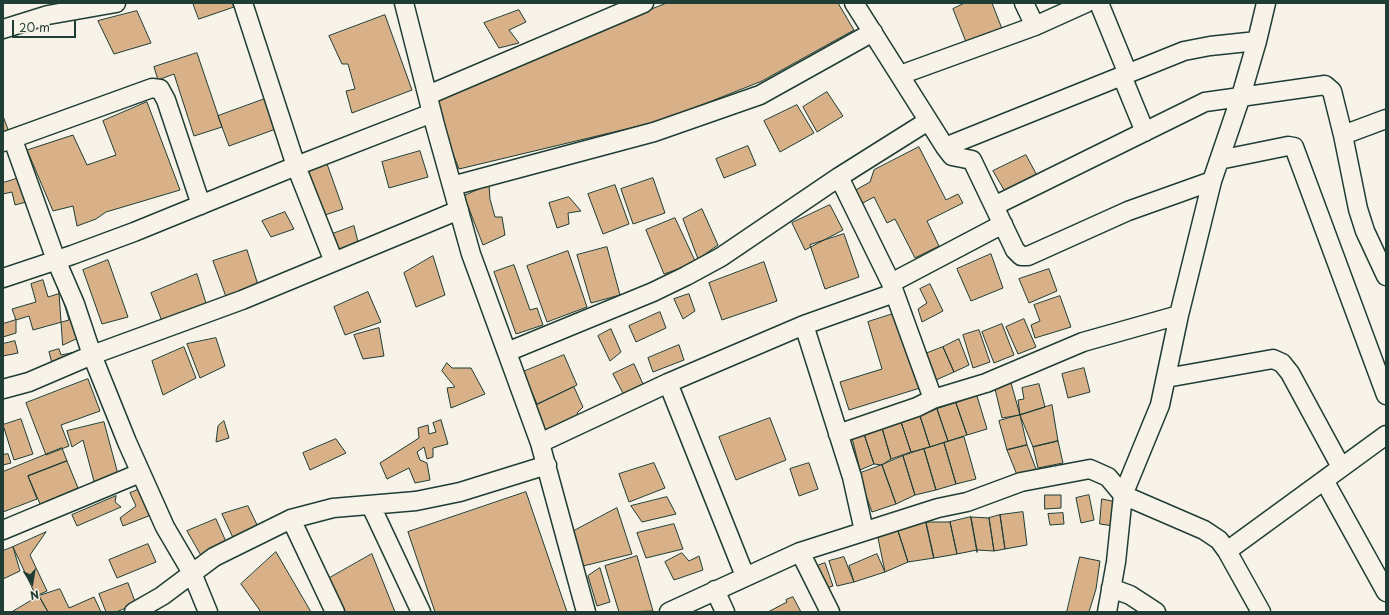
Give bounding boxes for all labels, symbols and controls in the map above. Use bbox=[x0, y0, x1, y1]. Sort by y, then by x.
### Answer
scale bar bbox=[14, 12, 78, 38]
text: 20 m bbox=[19, 18, 50, 36]
north arrow bbox=[12, 563, 52, 603]
text: N bbox=[29, 586, 41, 604]

